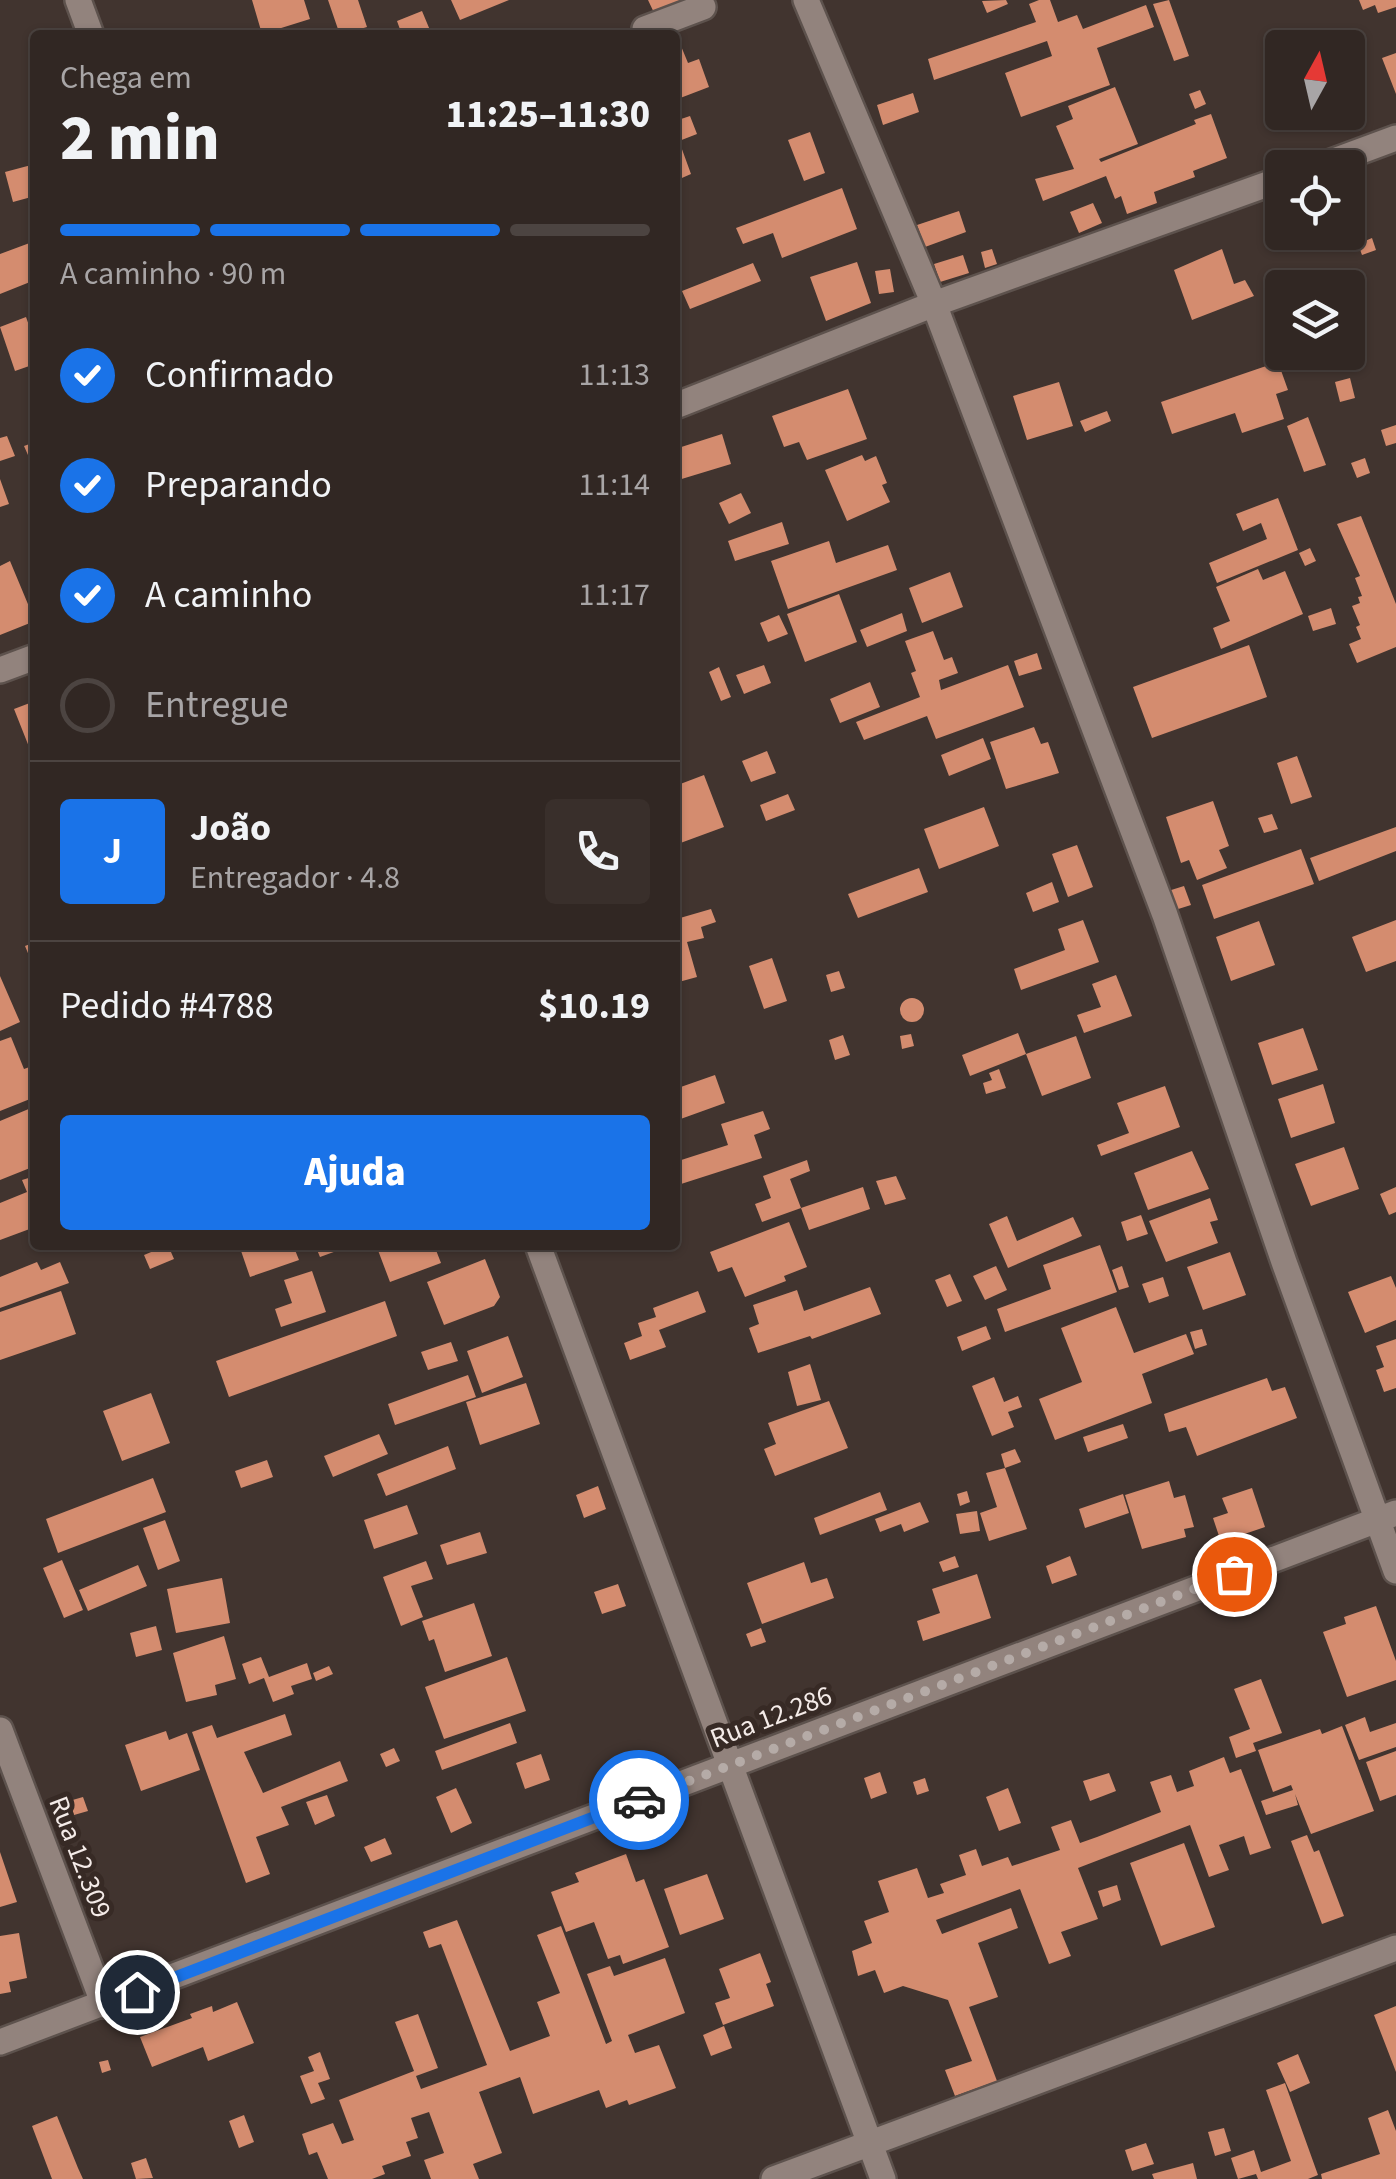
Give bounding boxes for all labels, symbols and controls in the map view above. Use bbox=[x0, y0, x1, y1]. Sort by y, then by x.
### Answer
north arrow bbox=[1265, 30, 1365, 130]
map controls bbox=[1265, 30, 1365, 370]
text: Chega em bbox=[60, 55, 192, 101]
text: 11:25–11:30 bbox=[446, 88, 650, 142]
text: 2 min bbox=[60, 92, 220, 185]
button: locate bbox=[1265, 150, 1365, 250]
text: A caminho · 90 m bbox=[60, 251, 286, 297]
button: layers bbox=[1265, 270, 1365, 370]
icon: check bbox=[60, 348, 115, 403]
text: Confirmado bbox=[145, 348, 334, 402]
text: 11:13 bbox=[578, 352, 650, 398]
icon: check bbox=[60, 458, 115, 513]
text: Preparando bbox=[145, 458, 332, 512]
text: 11:14 bbox=[578, 462, 650, 508]
icon: check bbox=[60, 568, 115, 623]
text: A caminho bbox=[145, 568, 312, 622]
text: 11:17 bbox=[578, 572, 650, 618]
text: Entregue bbox=[145, 678, 289, 732]
button: phone bbox=[545, 799, 650, 904]
text: João bbox=[190, 801, 271, 855]
text: J bbox=[103, 824, 122, 878]
text: Entregador · 4.8 bbox=[190, 855, 400, 901]
text: Pedido #4788 bbox=[60, 979, 274, 1033]
text: $10.19 bbox=[538, 979, 650, 1033]
button: Ajuda bbox=[60, 1115, 650, 1230]
pin bbox=[1192, 1532, 1277, 1617]
icon: bag bbox=[1207, 1547, 1262, 1602]
street label: Rua 12.286 bbox=[704, 1675, 838, 1759]
courier bbox=[589, 1750, 689, 1850]
icon: car bbox=[612, 1773, 667, 1828]
street label: Rua 12.309 bbox=[38, 1790, 122, 1924]
pin bbox=[95, 1950, 180, 2035]
icon: home bbox=[110, 1965, 165, 2020]

